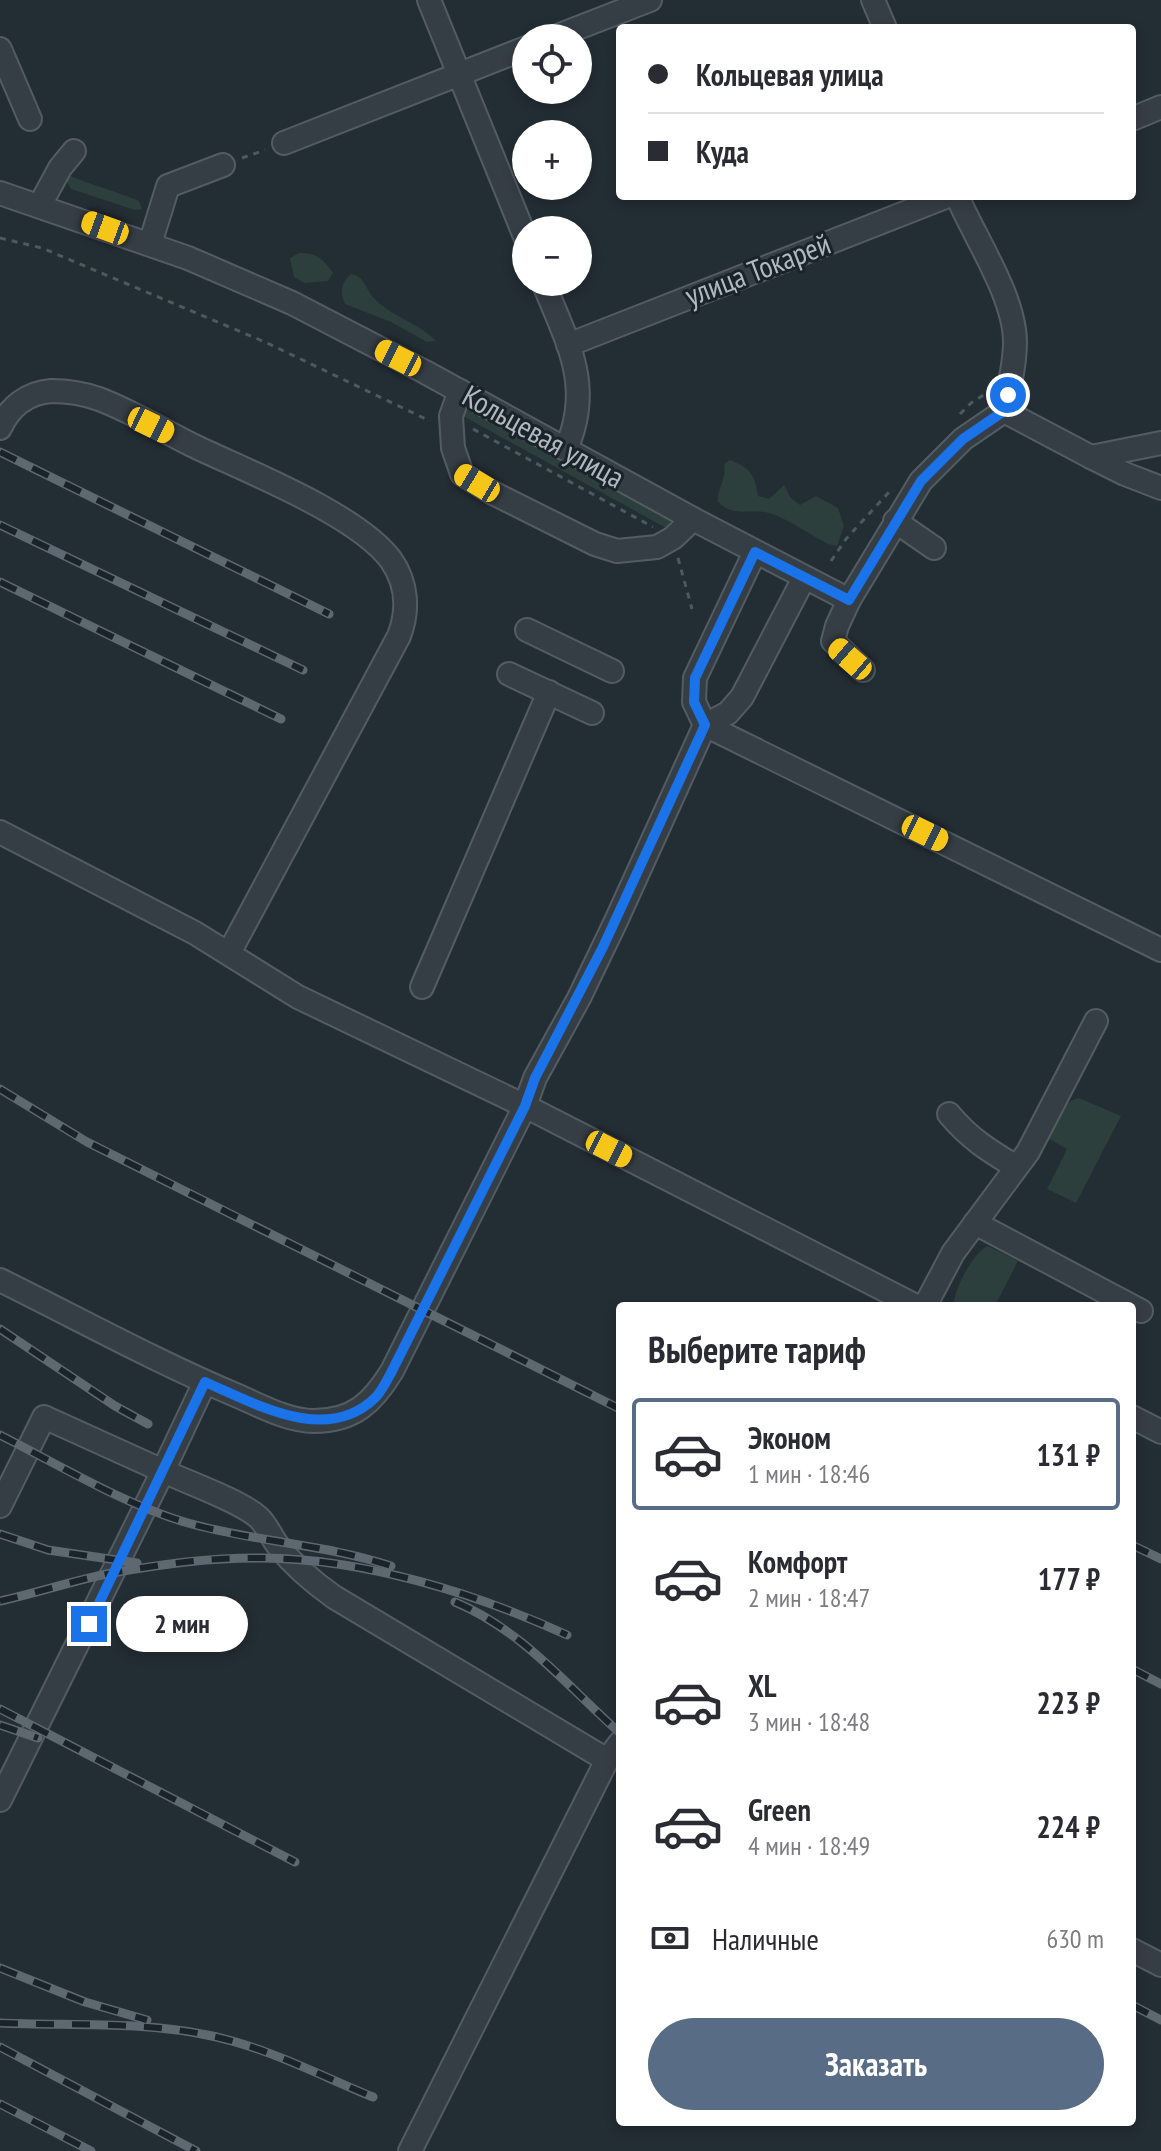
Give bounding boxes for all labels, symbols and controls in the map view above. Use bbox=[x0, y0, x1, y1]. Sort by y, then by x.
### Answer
map controls bbox=[512, 24, 592, 296]
button: locate bbox=[512, 24, 592, 104]
text: Кольцевая улица bbox=[696, 55, 884, 94]
button: + bbox=[512, 120, 592, 200]
text: Куда bbox=[696, 132, 749, 171]
car bbox=[78, 209, 132, 247]
button: − bbox=[512, 216, 592, 296]
street label: улица Токарей bbox=[679, 223, 836, 314]
car bbox=[371, 336, 425, 380]
street label: Кольцевая улица bbox=[456, 375, 631, 496]
route start bbox=[990, 377, 1026, 413]
car bbox=[124, 404, 178, 446]
car bbox=[450, 460, 504, 506]
car bbox=[824, 634, 876, 684]
car bbox=[898, 812, 952, 854]
car bbox=[582, 1127, 636, 1171]
text: Выберите тариф bbox=[648, 1326, 866, 1373]
icon: car bbox=[652, 1418, 724, 1490]
text: Эконом bbox=[748, 1418, 831, 1457]
text: 131 ₽ bbox=[1036, 1435, 1100, 1474]
text: 1 мин · 18:46 bbox=[748, 1457, 870, 1490]
icon: car bbox=[652, 1542, 724, 1614]
text: Комфорт bbox=[748, 1542, 847, 1581]
text: 177 ₽ bbox=[1038, 1559, 1100, 1598]
text: 2 мин · 18:47 bbox=[748, 1581, 870, 1614]
callout: 2 мин bbox=[117, 1596, 249, 1652]
route end bbox=[71, 1606, 107, 1642]
text: 2 мин bbox=[154, 1607, 210, 1640]
icon: car bbox=[652, 1666, 724, 1738]
text: XL bbox=[748, 1666, 777, 1705]
text: 223 ₽ bbox=[1036, 1683, 1100, 1722]
text: 3 мин · 18:48 bbox=[748, 1705, 870, 1738]
icon: car bbox=[652, 1790, 724, 1862]
text: Green bbox=[748, 1790, 811, 1829]
text: 224 ₽ bbox=[1036, 1807, 1100, 1846]
text: 4 мин · 18:49 bbox=[748, 1829, 870, 1862]
icon: cash bbox=[648, 1916, 692, 1960]
text: Наличные bbox=[712, 1919, 819, 1958]
text: 630 m bbox=[1046, 1922, 1104, 1955]
button: Заказать bbox=[648, 2018, 1104, 2110]

